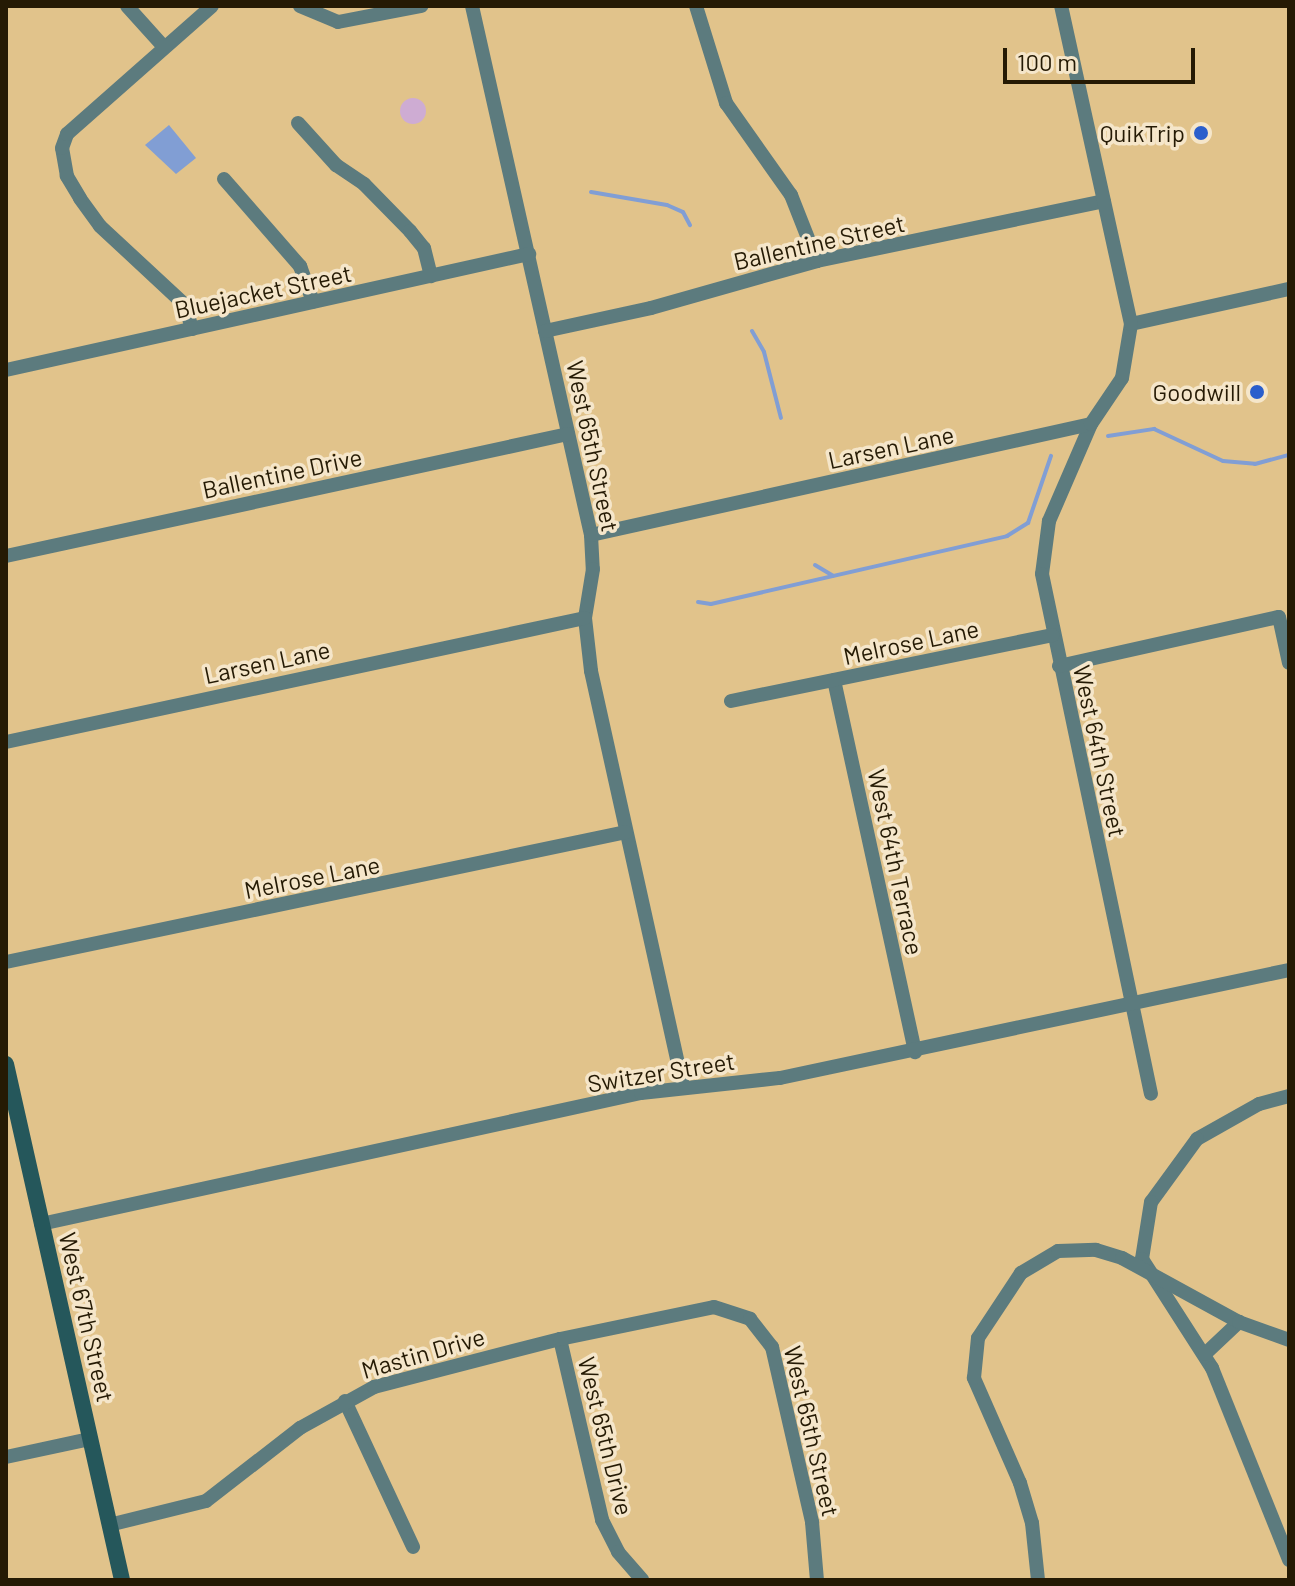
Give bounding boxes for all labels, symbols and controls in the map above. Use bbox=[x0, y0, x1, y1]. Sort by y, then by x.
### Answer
scale bar bbox=[1007, 32, 1199, 82]
text: 100 m bbox=[1017, 47, 1077, 76]
place label: QuikTrip bbox=[1100, 119, 1185, 147]
marker: QuikTrip bbox=[1192, 124, 1210, 142]
street label: Ballentine Street bbox=[731, 208, 907, 276]
street label: Bluejacket Street bbox=[172, 258, 354, 324]
street label: West 65th Street bbox=[561, 358, 625, 534]
place label: Goodwill bbox=[1153, 378, 1241, 406]
marker: Goodwill bbox=[1248, 383, 1266, 401]
street label: Larsen Lane bbox=[825, 420, 957, 474]
street label: Ballentine Drive bbox=[199, 442, 365, 504]
street label: Melrose Lane bbox=[841, 614, 981, 670]
street label: Larsen Lane bbox=[201, 635, 333, 689]
street label: West 64th Street bbox=[1068, 662, 1132, 840]
street label: West 64th Terrace bbox=[862, 766, 930, 958]
street label: Melrose Lane bbox=[242, 850, 382, 904]
street label: Switzer Street bbox=[585, 1046, 737, 1098]
street label: West 67th Street bbox=[53, 1229, 121, 1405]
street label: Mastin Drive bbox=[358, 1322, 488, 1384]
street label: West 65th Street bbox=[778, 1343, 846, 1519]
street label: West 65th Drive bbox=[572, 1354, 640, 1518]

